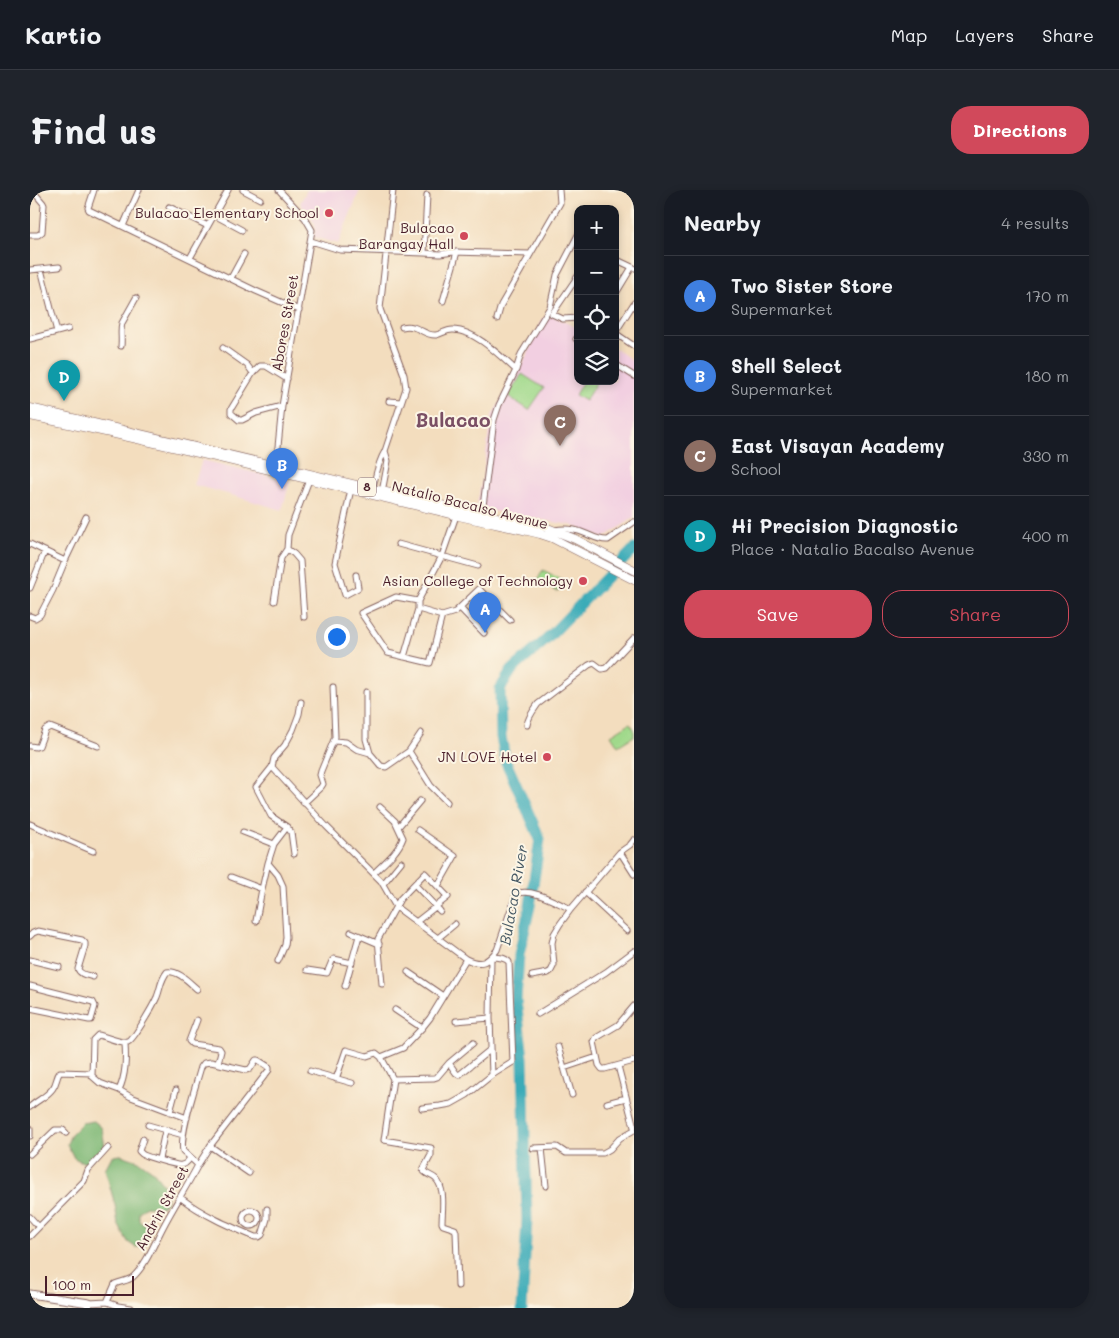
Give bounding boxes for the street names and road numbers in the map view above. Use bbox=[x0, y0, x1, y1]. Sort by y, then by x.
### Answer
street label: Abores Street bbox=[267, 273, 302, 373]
street label: Natalio Bacalso Avenue bbox=[390, 476, 550, 533]
road number: 8 bbox=[358, 478, 376, 496]
street label: Andrin Street bbox=[130, 1162, 193, 1254]

